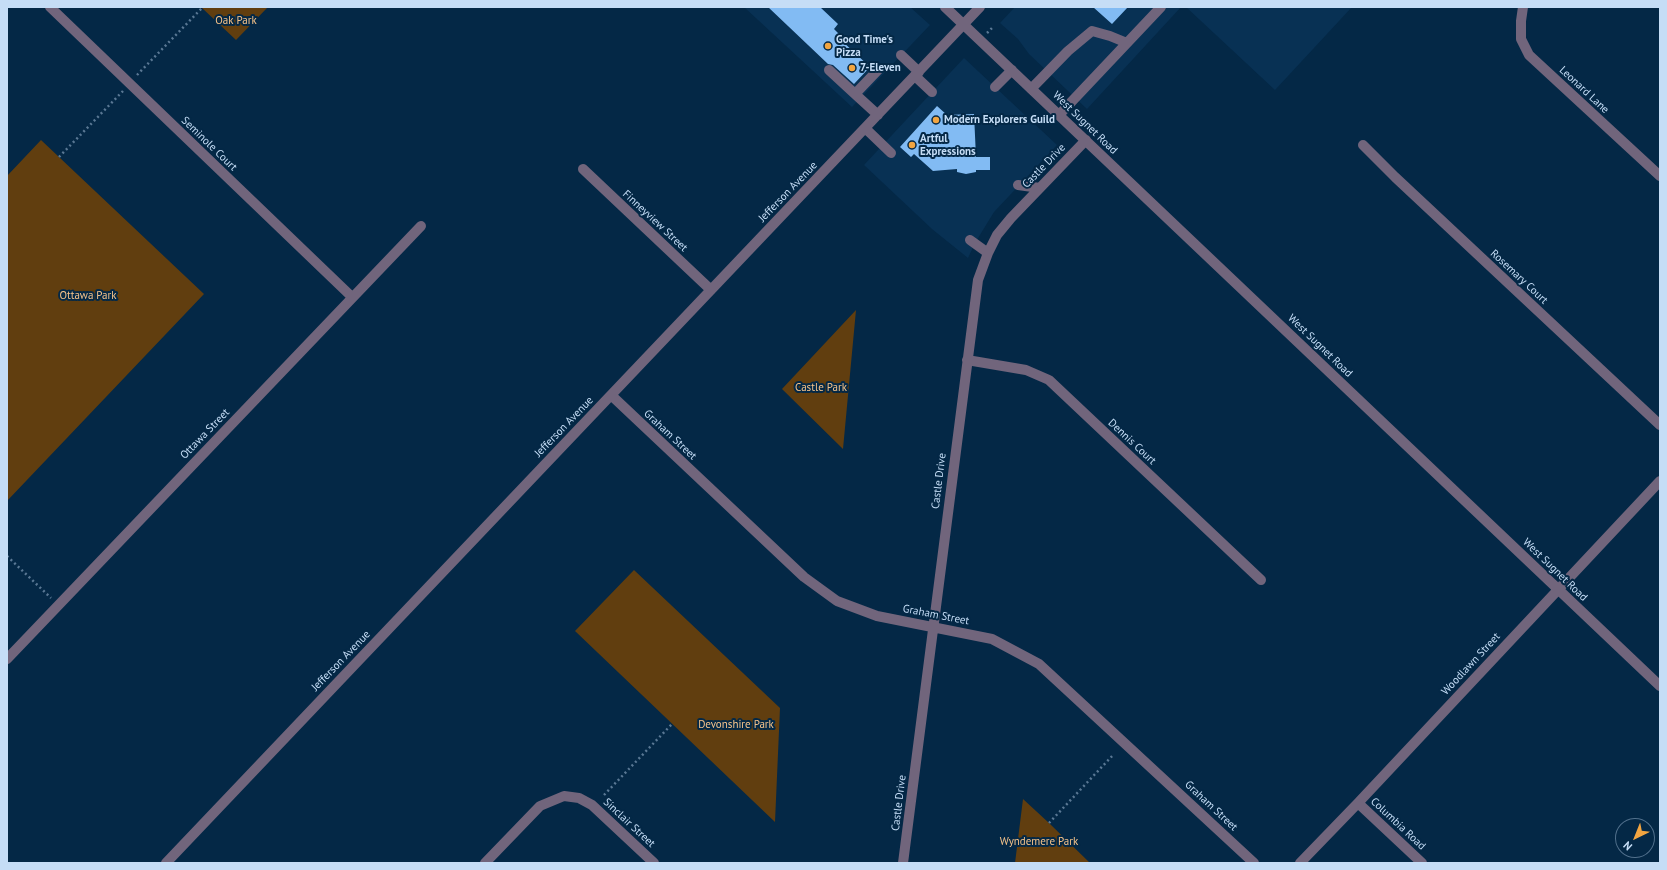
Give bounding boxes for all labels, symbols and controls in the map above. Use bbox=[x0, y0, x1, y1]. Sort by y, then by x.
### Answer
park label: Oak Park bbox=[215, 14, 257, 28]
place label: Good Time's Pizza bbox=[836, 33, 893, 59]
marker: Good Time's Pizza bbox=[823, 41, 833, 51]
place label: 7-Eleven bbox=[860, 61, 901, 75]
marker: 7-Eleven bbox=[847, 63, 857, 73]
street label: Leonard Lane bbox=[1556, 64, 1612, 116]
street label: West Sugnet Road bbox=[1050, 89, 1120, 157]
place label: Modern Explorers Guild bbox=[944, 113, 1055, 127]
street label: Seminole Court bbox=[178, 114, 240, 174]
marker: Modern Explorers Guild bbox=[931, 115, 941, 125]
place label: Artful Expressions bbox=[920, 132, 976, 158]
marker: Artful Expressions bbox=[907, 140, 917, 150]
street label: Castle Drive bbox=[1020, 141, 1068, 191]
street label: Jefferson Avenue bbox=[756, 159, 820, 225]
street label: Finneyview Street bbox=[620, 188, 690, 254]
street label: Rosemary Court bbox=[1487, 247, 1551, 307]
park label: Ottawa Park bbox=[59, 289, 117, 303]
street label: West Sugnet Road bbox=[1285, 312, 1355, 380]
park label: Castle Park bbox=[795, 381, 847, 395]
street label: Jefferson Avenue bbox=[532, 394, 596, 460]
street label: Ottawa Street bbox=[178, 406, 232, 462]
street label: Graham Street bbox=[641, 407, 699, 463]
street label: Dennis Court bbox=[1105, 416, 1159, 468]
street label: Castle Drive bbox=[929, 452, 949, 510]
street label: West Sugnet Road bbox=[1520, 536, 1590, 604]
street label: Graham Street bbox=[902, 602, 970, 628]
street label: Jefferson Avenue bbox=[309, 628, 373, 694]
street label: Woodlawn Street bbox=[1439, 630, 1503, 698]
park label: Devonshire Park bbox=[698, 718, 774, 732]
street label: Castle Drive bbox=[889, 774, 909, 832]
street label: Graham Street bbox=[1182, 778, 1240, 834]
street label: Columbia Road bbox=[1368, 795, 1428, 853]
street label: Sinclair Street bbox=[600, 796, 658, 850]
north arrow bbox=[1615, 818, 1655, 858]
park label: Wyndemere Park bbox=[1000, 835, 1078, 849]
text: N bbox=[1620, 838, 1635, 854]

